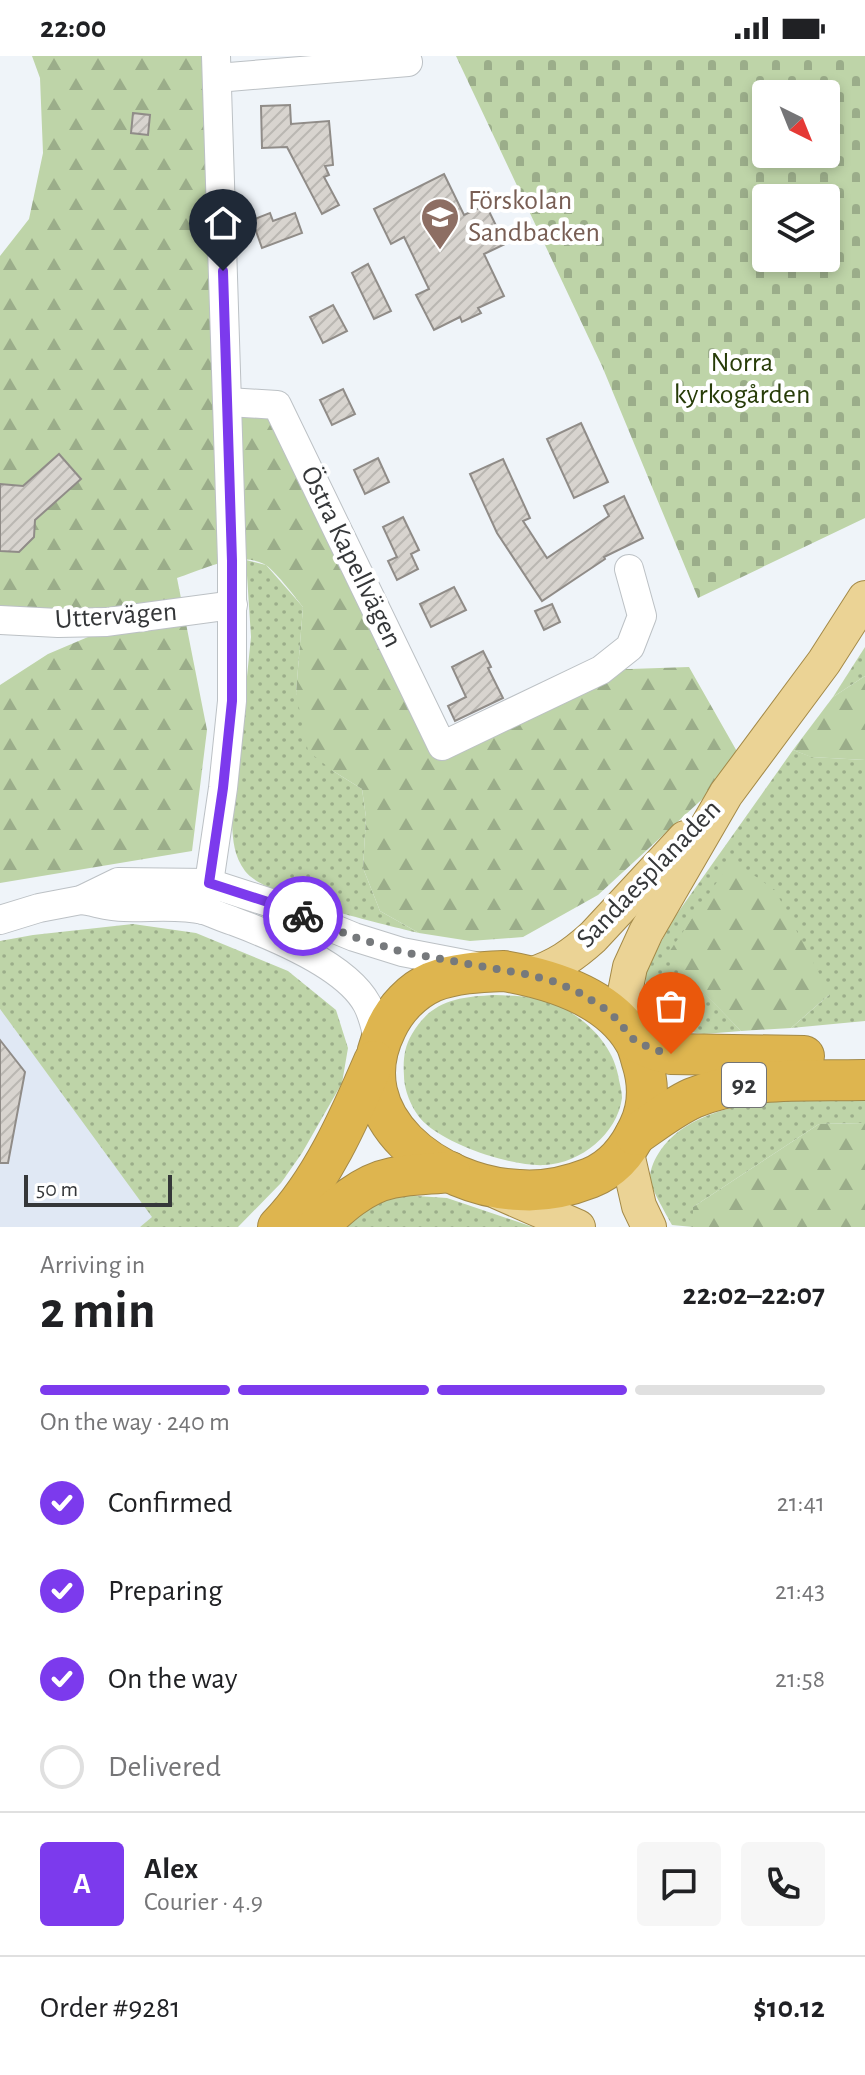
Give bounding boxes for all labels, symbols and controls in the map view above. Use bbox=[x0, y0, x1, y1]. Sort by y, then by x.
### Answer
text: 22:00 bbox=[40, 13, 106, 43]
north arrow bbox=[752, 80, 840, 168]
map controls bbox=[752, 80, 840, 272]
button: layers bbox=[752, 184, 840, 272]
place label: Förskolan Sandbacken bbox=[468, 187, 600, 247]
pin bbox=[189, 189, 257, 271]
school or university icon: Förskolan Sandbacken bbox=[419, 196, 461, 251]
icon: home bbox=[201, 201, 245, 245]
park label: Norra kyrkogården bbox=[674, 349, 810, 409]
street label: Östra Kapellvägen bbox=[295, 461, 409, 652]
street label: Uttervägen bbox=[54, 598, 178, 634]
street label: Sandaesplanaden bbox=[572, 795, 726, 953]
courier bbox=[263, 876, 343, 956]
icon: bike bbox=[281, 894, 325, 938]
pin bbox=[637, 972, 705, 1054]
icon: bag bbox=[649, 984, 693, 1028]
road number: 92 bbox=[722, 1063, 766, 1107]
scale bar bbox=[24, 1171, 172, 1207]
text: 50 m bbox=[36, 1178, 78, 1200]
text: Arriving in bbox=[40, 1252, 145, 1278]
text: 22:02–22:07 bbox=[683, 1280, 825, 1310]
text: 2 min bbox=[40, 1285, 155, 1337]
text: On the way · 240 m bbox=[40, 1409, 230, 1435]
icon: check bbox=[40, 1481, 84, 1525]
text: Confirmed bbox=[108, 1488, 232, 1518]
text: 21:41 bbox=[777, 1490, 825, 1516]
icon: check bbox=[40, 1569, 84, 1613]
text: Preparing bbox=[108, 1576, 223, 1606]
text: 21:43 bbox=[775, 1578, 825, 1604]
icon: check bbox=[40, 1657, 84, 1701]
text: On the way bbox=[108, 1664, 237, 1694]
text: 21:58 bbox=[775, 1666, 825, 1692]
text: Delivered bbox=[108, 1752, 221, 1782]
button: chat bbox=[637, 1842, 721, 1926]
button: phone bbox=[741, 1842, 825, 1926]
text: Alex bbox=[144, 1854, 198, 1884]
text: A bbox=[73, 1869, 91, 1899]
text: Courier · 4.9 bbox=[144, 1889, 263, 1915]
text: Order #9281 bbox=[40, 1993, 181, 2023]
text: $10.12 bbox=[753, 1993, 825, 2023]

